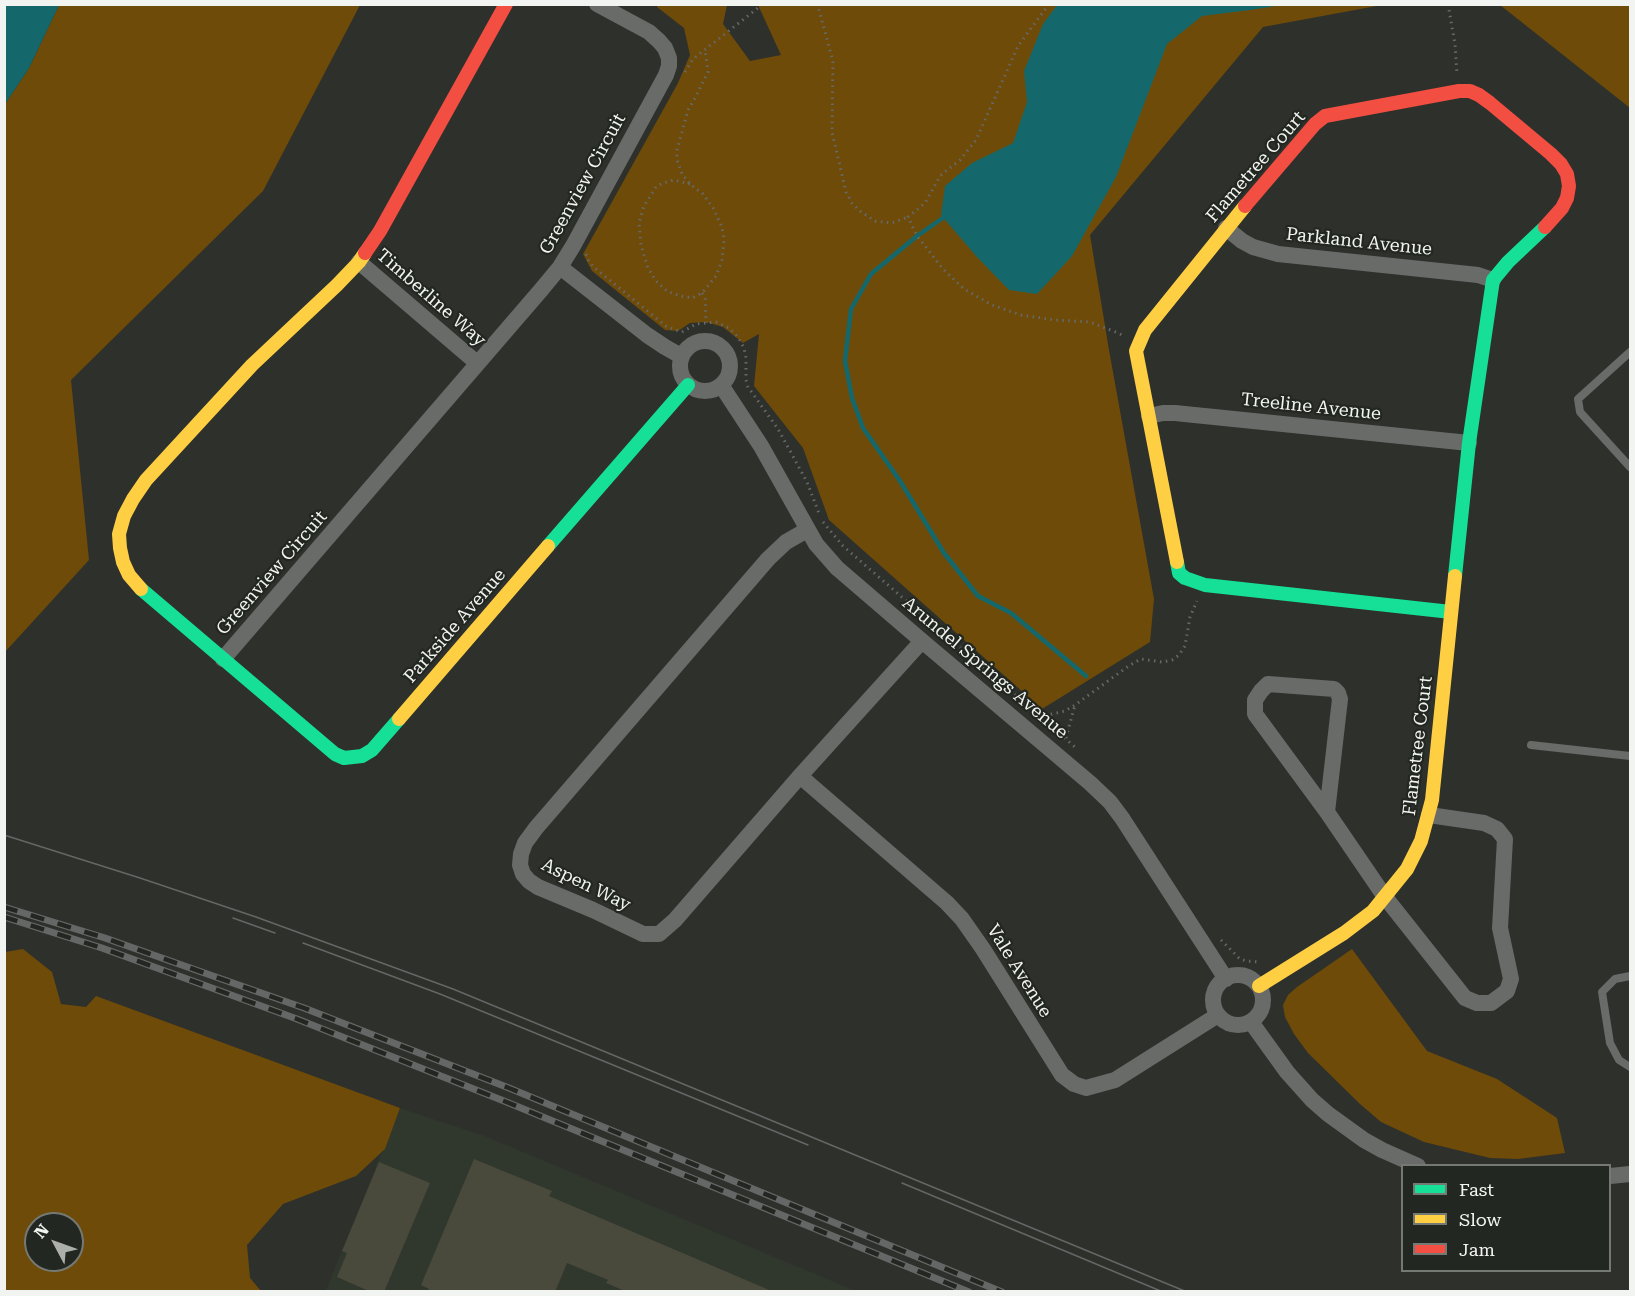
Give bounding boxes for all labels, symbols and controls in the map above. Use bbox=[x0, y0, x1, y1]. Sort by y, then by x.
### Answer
street label: Flametree Court bbox=[1202, 107, 1310, 227]
street label: Greenview Circuit bbox=[535, 110, 631, 258]
street label: Parkland Avenue bbox=[1285, 224, 1433, 260]
street label: Timberline Way bbox=[372, 245, 490, 351]
street label: Treeline Avenue bbox=[1240, 389, 1382, 425]
street label: Greenview Circuit bbox=[212, 506, 332, 640]
street label: Parkside Avenue bbox=[400, 564, 510, 688]
street label: Arundel Springs Avenue bbox=[898, 592, 1072, 744]
street label: Flametree Court bbox=[1399, 675, 1437, 817]
street label: Aspen Way bbox=[538, 854, 634, 916]
street label: Vale Avenue bbox=[982, 920, 1056, 1022]
legend bbox=[1401, 1164, 1611, 1272]
text: Fast bbox=[1459, 1179, 1494, 1200]
text: Slow bbox=[1459, 1209, 1501, 1230]
north arrow bbox=[24, 1212, 84, 1272]
text: N bbox=[30, 1220, 53, 1242]
text: Jam bbox=[1459, 1239, 1495, 1260]

